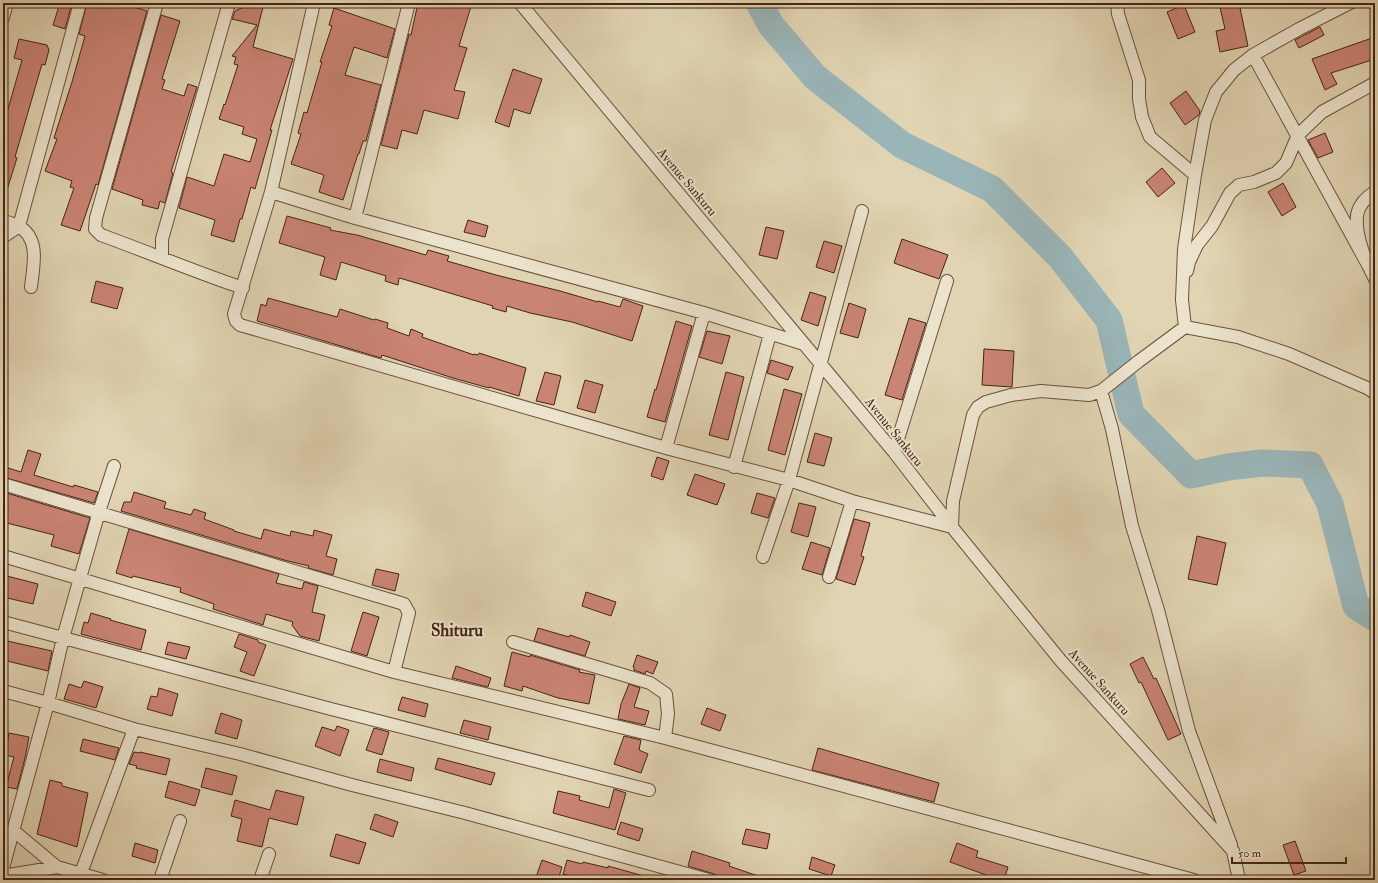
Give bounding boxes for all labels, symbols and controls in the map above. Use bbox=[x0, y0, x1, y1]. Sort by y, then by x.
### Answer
street label: Avenue Sankuru bbox=[653, 144, 720, 220]
street label: Avenue Sankuru bbox=[861, 394, 927, 470]
district label: Shituru bbox=[431, 620, 483, 641]
street label: Avenue Sankuru bbox=[1064, 645, 1133, 719]
scale bar bbox=[1232, 839, 1346, 865]
text: 50 m bbox=[1238, 846, 1262, 861]

